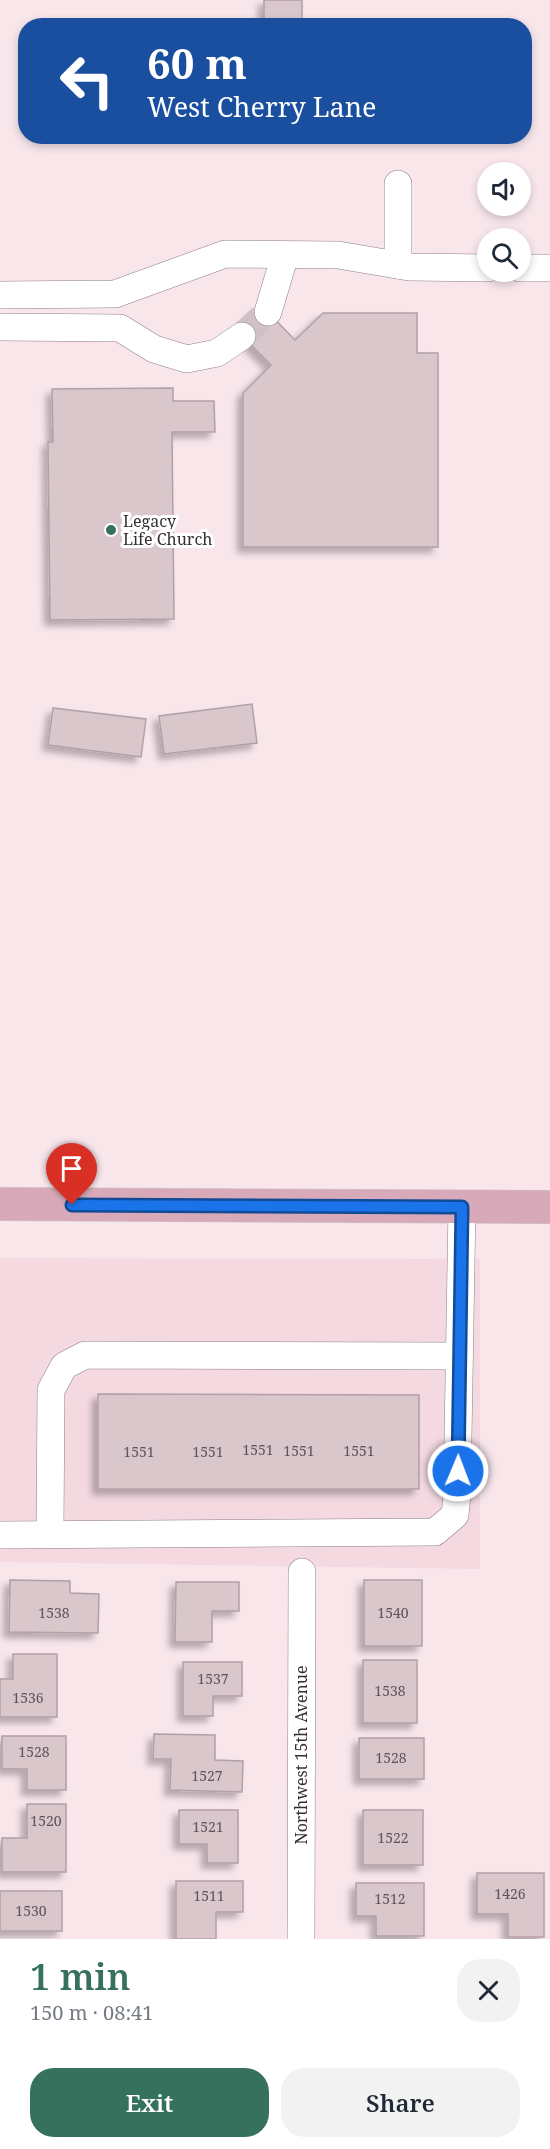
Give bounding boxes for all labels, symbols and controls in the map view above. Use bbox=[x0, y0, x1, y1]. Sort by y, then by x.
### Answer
text: 60 m bbox=[147, 34, 247, 91]
icon: left bbox=[48, 42, 126, 120]
text: West Cherry Lane bbox=[147, 88, 377, 125]
map controls bbox=[477, 162, 531, 282]
button: sound bbox=[477, 162, 531, 216]
button: search bbox=[477, 228, 531, 282]
place label: Legacy Life Church bbox=[123, 510, 212, 550]
marker: Legacy Life Church bbox=[104, 523, 118, 537]
pin bbox=[46, 1143, 97, 1205]
icon: arrive bbox=[55, 1152, 88, 1185]
position arrow bbox=[426, 1439, 490, 1503]
house number: 1551 bbox=[242, 1440, 274, 1459]
house number: 1551 bbox=[283, 1441, 315, 1460]
house number: 1551 bbox=[343, 1441, 375, 1460]
house number: 1551 bbox=[123, 1442, 155, 1461]
house number: 1551 bbox=[192, 1442, 224, 1461]
house number: 1538 bbox=[38, 1603, 70, 1622]
house number: 1540 bbox=[377, 1603, 409, 1622]
street label: Northwest 15th Avenue bbox=[290, 1665, 312, 1845]
house number: 1537 bbox=[197, 1669, 229, 1688]
house number: 1538 bbox=[374, 1681, 406, 1700]
house number: 1536 bbox=[12, 1688, 44, 1707]
house number: 1528 bbox=[18, 1742, 50, 1761]
house number: 1528 bbox=[375, 1748, 407, 1767]
house number: 1527 bbox=[191, 1766, 223, 1785]
house number: 1520 bbox=[30, 1811, 62, 1830]
house number: 1521 bbox=[192, 1817, 224, 1836]
house number: 1522 bbox=[377, 1828, 409, 1847]
house number: 1426 bbox=[494, 1884, 526, 1903]
house number: 1511 bbox=[193, 1886, 225, 1905]
house number: 1512 bbox=[374, 1889, 406, 1908]
house number: 1530 bbox=[15, 1901, 47, 1920]
text: 1 min bbox=[30, 1952, 131, 2001]
button: close bbox=[457, 1959, 520, 2022]
text: 150 m · 08:41 bbox=[30, 1999, 153, 2026]
button: Exit bbox=[30, 2068, 269, 2137]
button: Share bbox=[281, 2068, 520, 2137]

